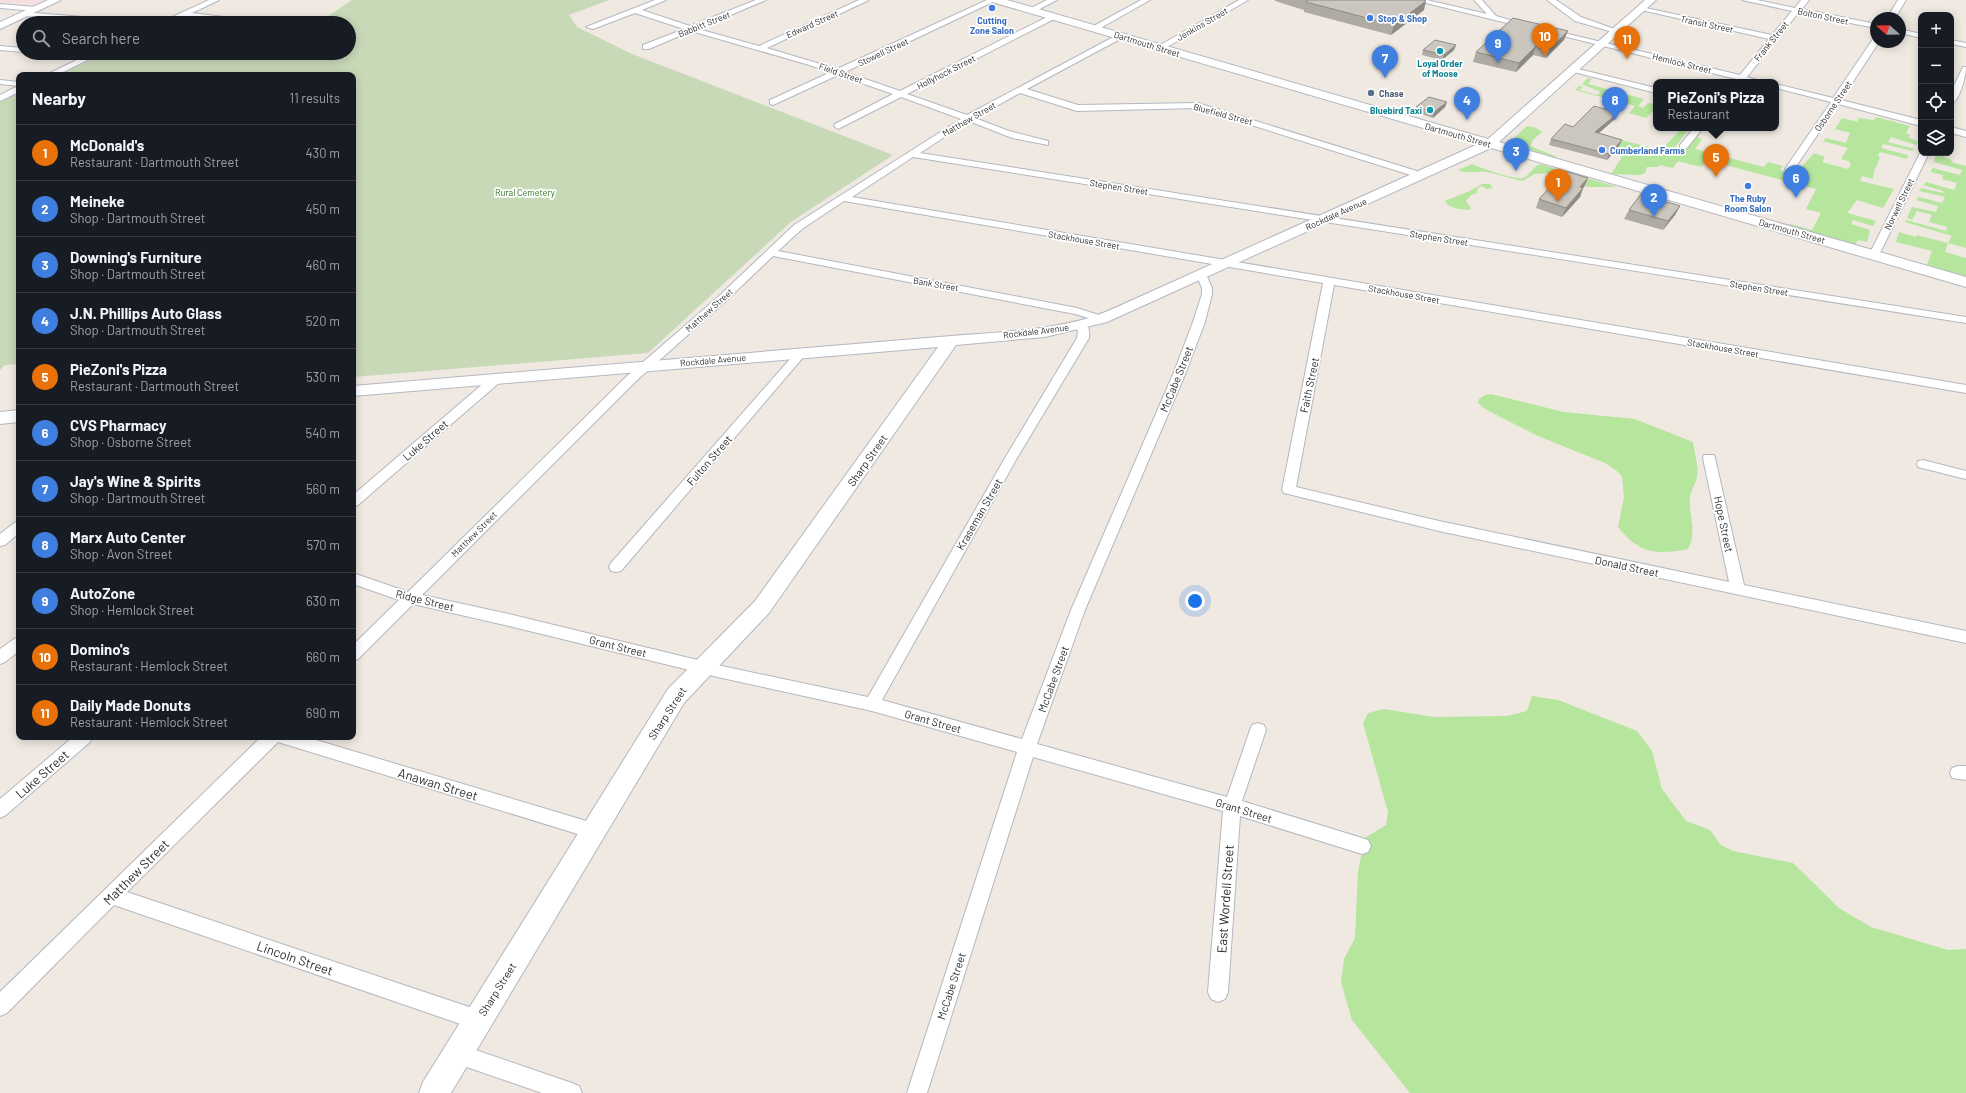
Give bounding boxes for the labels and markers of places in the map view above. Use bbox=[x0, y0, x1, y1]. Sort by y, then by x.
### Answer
marker: Cutting Zone Salon bbox=[987, 3, 997, 13]
marker: Stop & Shop bbox=[1365, 13, 1375, 23]
place label: Stop & Shop bbox=[1378, 13, 1427, 24]
place label: Cutting Zone Salon bbox=[970, 15, 1014, 36]
pin: 10 bbox=[1532, 23, 1558, 56]
pin: 11 bbox=[1614, 26, 1640, 59]
pin: 9 bbox=[1485, 30, 1511, 63]
pin: 7 bbox=[1372, 45, 1398, 78]
marker: Loyal Order of Moose bbox=[1435, 46, 1445, 56]
place label: Loyal Order of Moose bbox=[1417, 58, 1463, 79]
pin: 4 bbox=[1454, 87, 1480, 120]
pin: 8 bbox=[1602, 87, 1628, 120]
marker: Chase bbox=[1366, 88, 1376, 98]
place label: Chase bbox=[1379, 88, 1404, 99]
place label: Bluebird Taxi bbox=[1370, 105, 1422, 116]
marker: Bluebird Taxi bbox=[1425, 105, 1435, 115]
pin: 3 bbox=[1503, 138, 1529, 171]
pin: 5 bbox=[1703, 144, 1729, 177]
marker: Cumberland Farms bbox=[1597, 145, 1607, 155]
place label: Cumberland Farms bbox=[1610, 145, 1685, 156]
pin: 6 bbox=[1783, 165, 1809, 198]
pin: 1 bbox=[1545, 169, 1571, 202]
marker: The Ruby Room Salon bbox=[1743, 181, 1753, 191]
pin: 2 bbox=[1641, 184, 1667, 217]
place label: The Ruby Room Salon bbox=[1725, 193, 1772, 214]

